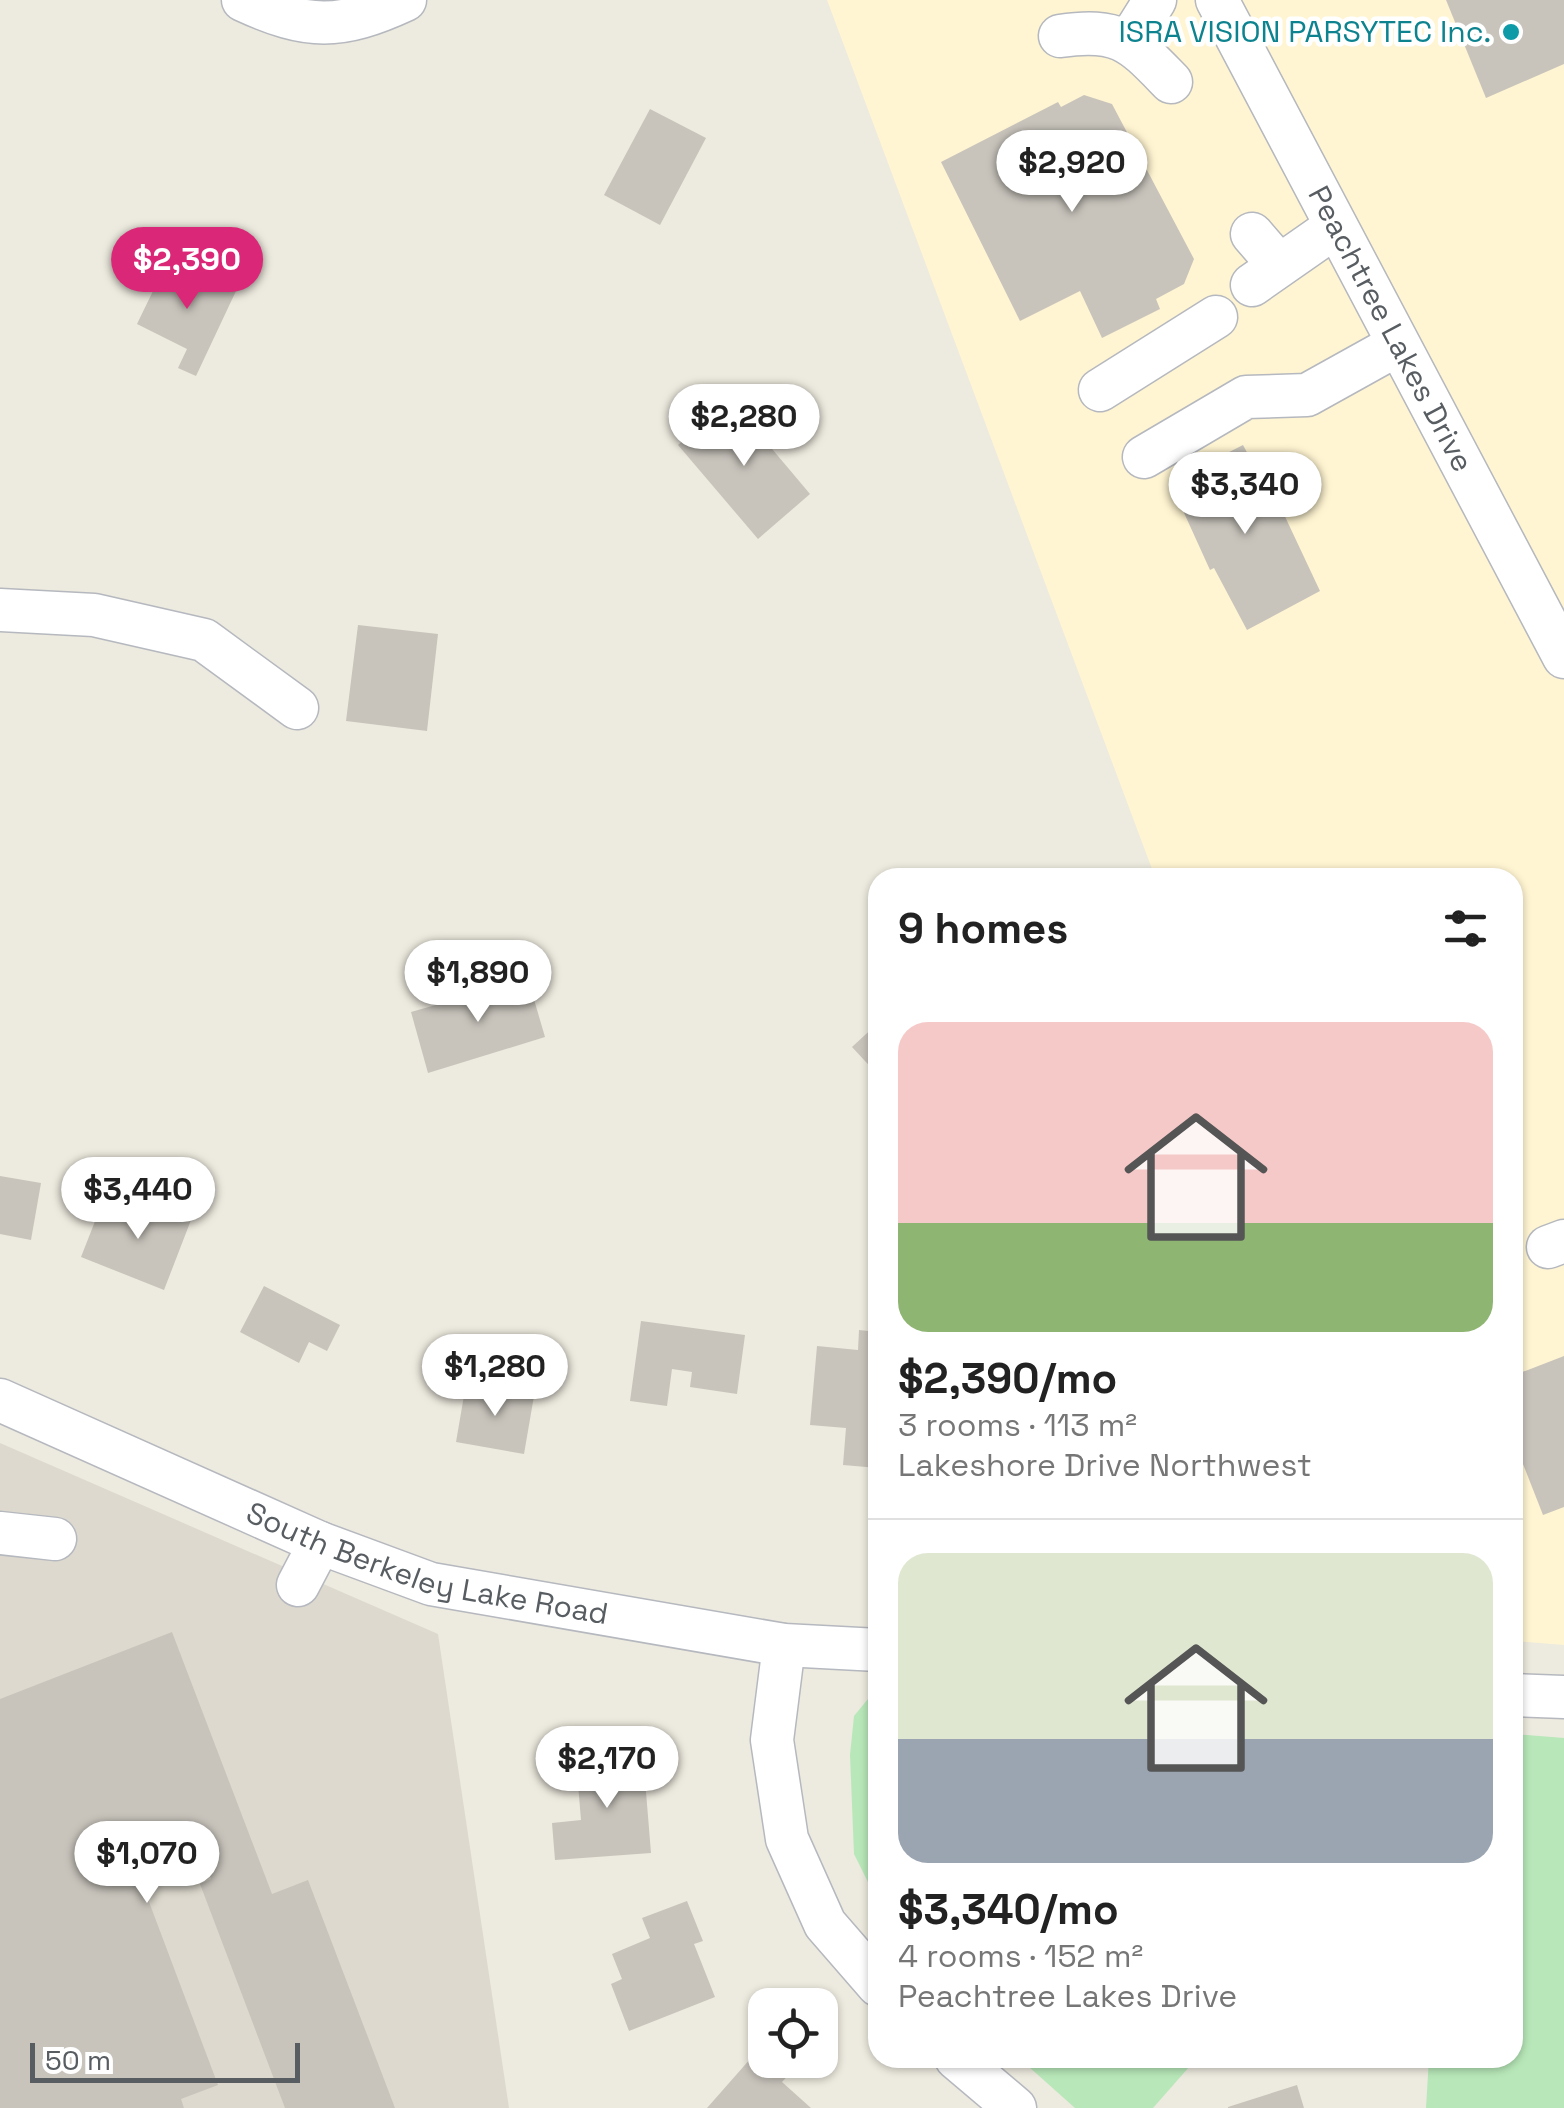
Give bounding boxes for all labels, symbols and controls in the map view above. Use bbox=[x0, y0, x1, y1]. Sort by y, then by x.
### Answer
place label: ISRA VISION PARSYTEC Inc. bbox=[1119, 12, 1491, 51]
marker: ISRA VISION PARSYTEC Inc. bbox=[1500, 21, 1522, 43]
pin: $2,920 bbox=[991, 130, 1153, 215]
text: $2,920 bbox=[1018, 142, 1126, 182]
street label: Peachtree Lakes Drive bbox=[1300, 179, 1483, 478]
pin: $2,390 bbox=[106, 227, 268, 312]
text: $2,390 bbox=[133, 239, 241, 279]
pin: $2,280 bbox=[663, 384, 825, 469]
text: $2,280 bbox=[691, 396, 797, 436]
pin: $3,340 bbox=[1164, 452, 1326, 537]
text: $3,340 bbox=[1191, 464, 1299, 504]
icon: filters bbox=[1438, 901, 1493, 956]
text: 9 homes bbox=[898, 902, 1068, 955]
pin: $1,890 bbox=[397, 940, 559, 1025]
text: $1,890 bbox=[427, 952, 529, 992]
icon: home bbox=[1106, 1087, 1286, 1267]
pin: $3,440 bbox=[57, 1157, 219, 1242]
text: $3,440 bbox=[83, 1169, 193, 1209]
pin: $1,280 bbox=[414, 1334, 576, 1419]
text: $1,280 bbox=[444, 1346, 546, 1386]
text: $2,390/mo bbox=[898, 1352, 1117, 1405]
text: 3 rooms · 113 m² bbox=[898, 1405, 1137, 1445]
text: Lakeshore Drive Northwest bbox=[898, 1445, 1312, 1485]
street label: South Berkeley Lake Road bbox=[240, 1493, 611, 1633]
icon: home bbox=[1106, 1618, 1286, 1798]
pin: $2,170 bbox=[526, 1726, 688, 1811]
text: $2,170 bbox=[558, 1738, 656, 1778]
pin: $1,070 bbox=[66, 1821, 228, 1906]
text: $1,070 bbox=[96, 1833, 198, 1873]
text: $3,340/mo bbox=[898, 1883, 1119, 1936]
text: 4 rooms · 152 m² bbox=[898, 1936, 1143, 1976]
text: Peachtree Lakes Drive bbox=[898, 1976, 1237, 2016]
map controls bbox=[748, 1988, 838, 2078]
button: locate bbox=[748, 1988, 838, 2078]
scale bar bbox=[30, 2038, 300, 2082]
text: 50 m bbox=[45, 2042, 111, 2078]

